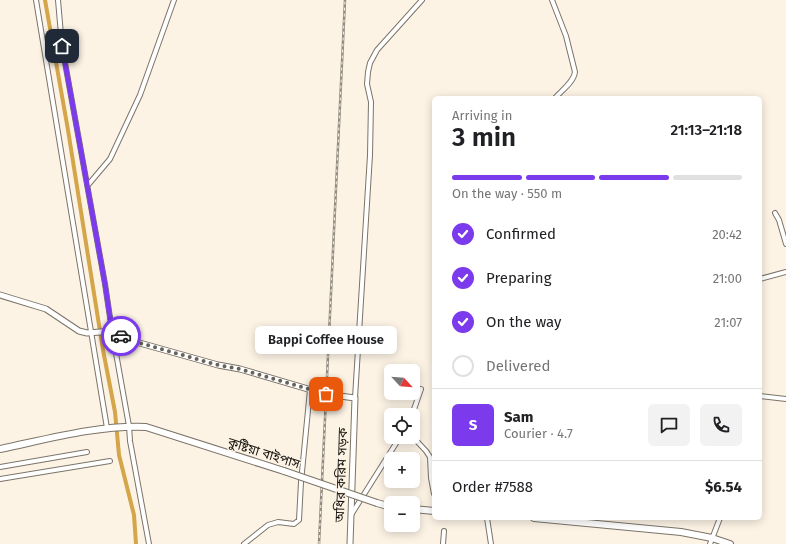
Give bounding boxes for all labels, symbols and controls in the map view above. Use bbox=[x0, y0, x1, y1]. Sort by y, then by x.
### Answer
pin bbox=[45, 29, 79, 63]
icon: home bbox=[51, 35, 73, 57]
text: Arriving in bbox=[452, 108, 512, 123]
text: 21:13–21:18 bbox=[670, 121, 742, 139]
text: 3 min bbox=[452, 122, 516, 153]
text: On the way · 550 m bbox=[452, 186, 562, 201]
icon: check bbox=[452, 223, 474, 245]
text: Confirmed bbox=[486, 225, 556, 243]
text: 20:42 bbox=[712, 227, 742, 242]
icon: check bbox=[452, 267, 474, 289]
text: Preparing bbox=[486, 269, 551, 287]
text: 21:00 bbox=[713, 271, 742, 286]
icon: check bbox=[452, 311, 474, 333]
text: On the way bbox=[486, 313, 561, 331]
text: 21:07 bbox=[714, 315, 742, 330]
courier bbox=[101, 316, 141, 356]
icon: car bbox=[110, 325, 132, 347]
callout: Bappi Coffee House bbox=[255, 326, 397, 354]
text: Bappi Coffee House bbox=[268, 332, 384, 347]
text: Delivered bbox=[486, 357, 550, 375]
north arrow bbox=[384, 364, 420, 400]
map controls bbox=[384, 364, 420, 532]
pin bbox=[309, 377, 343, 411]
icon: bag bbox=[315, 383, 337, 405]
button: chat bbox=[648, 404, 690, 446]
button: phone bbox=[700, 404, 742, 446]
button: locate bbox=[384, 408, 420, 444]
text: Sam bbox=[504, 408, 533, 426]
text: S bbox=[469, 416, 477, 434]
text: Courier · 4.7 bbox=[504, 426, 573, 441]
street label: অধির করিম সড়ক bbox=[332, 427, 350, 524]
street label: কুষ্টিয়া বাইপাস bbox=[225, 434, 303, 473]
button: + bbox=[384, 452, 420, 488]
text: Order #7588 bbox=[452, 478, 533, 496]
text: $6.54 bbox=[705, 478, 742, 496]
button: − bbox=[384, 496, 420, 532]

